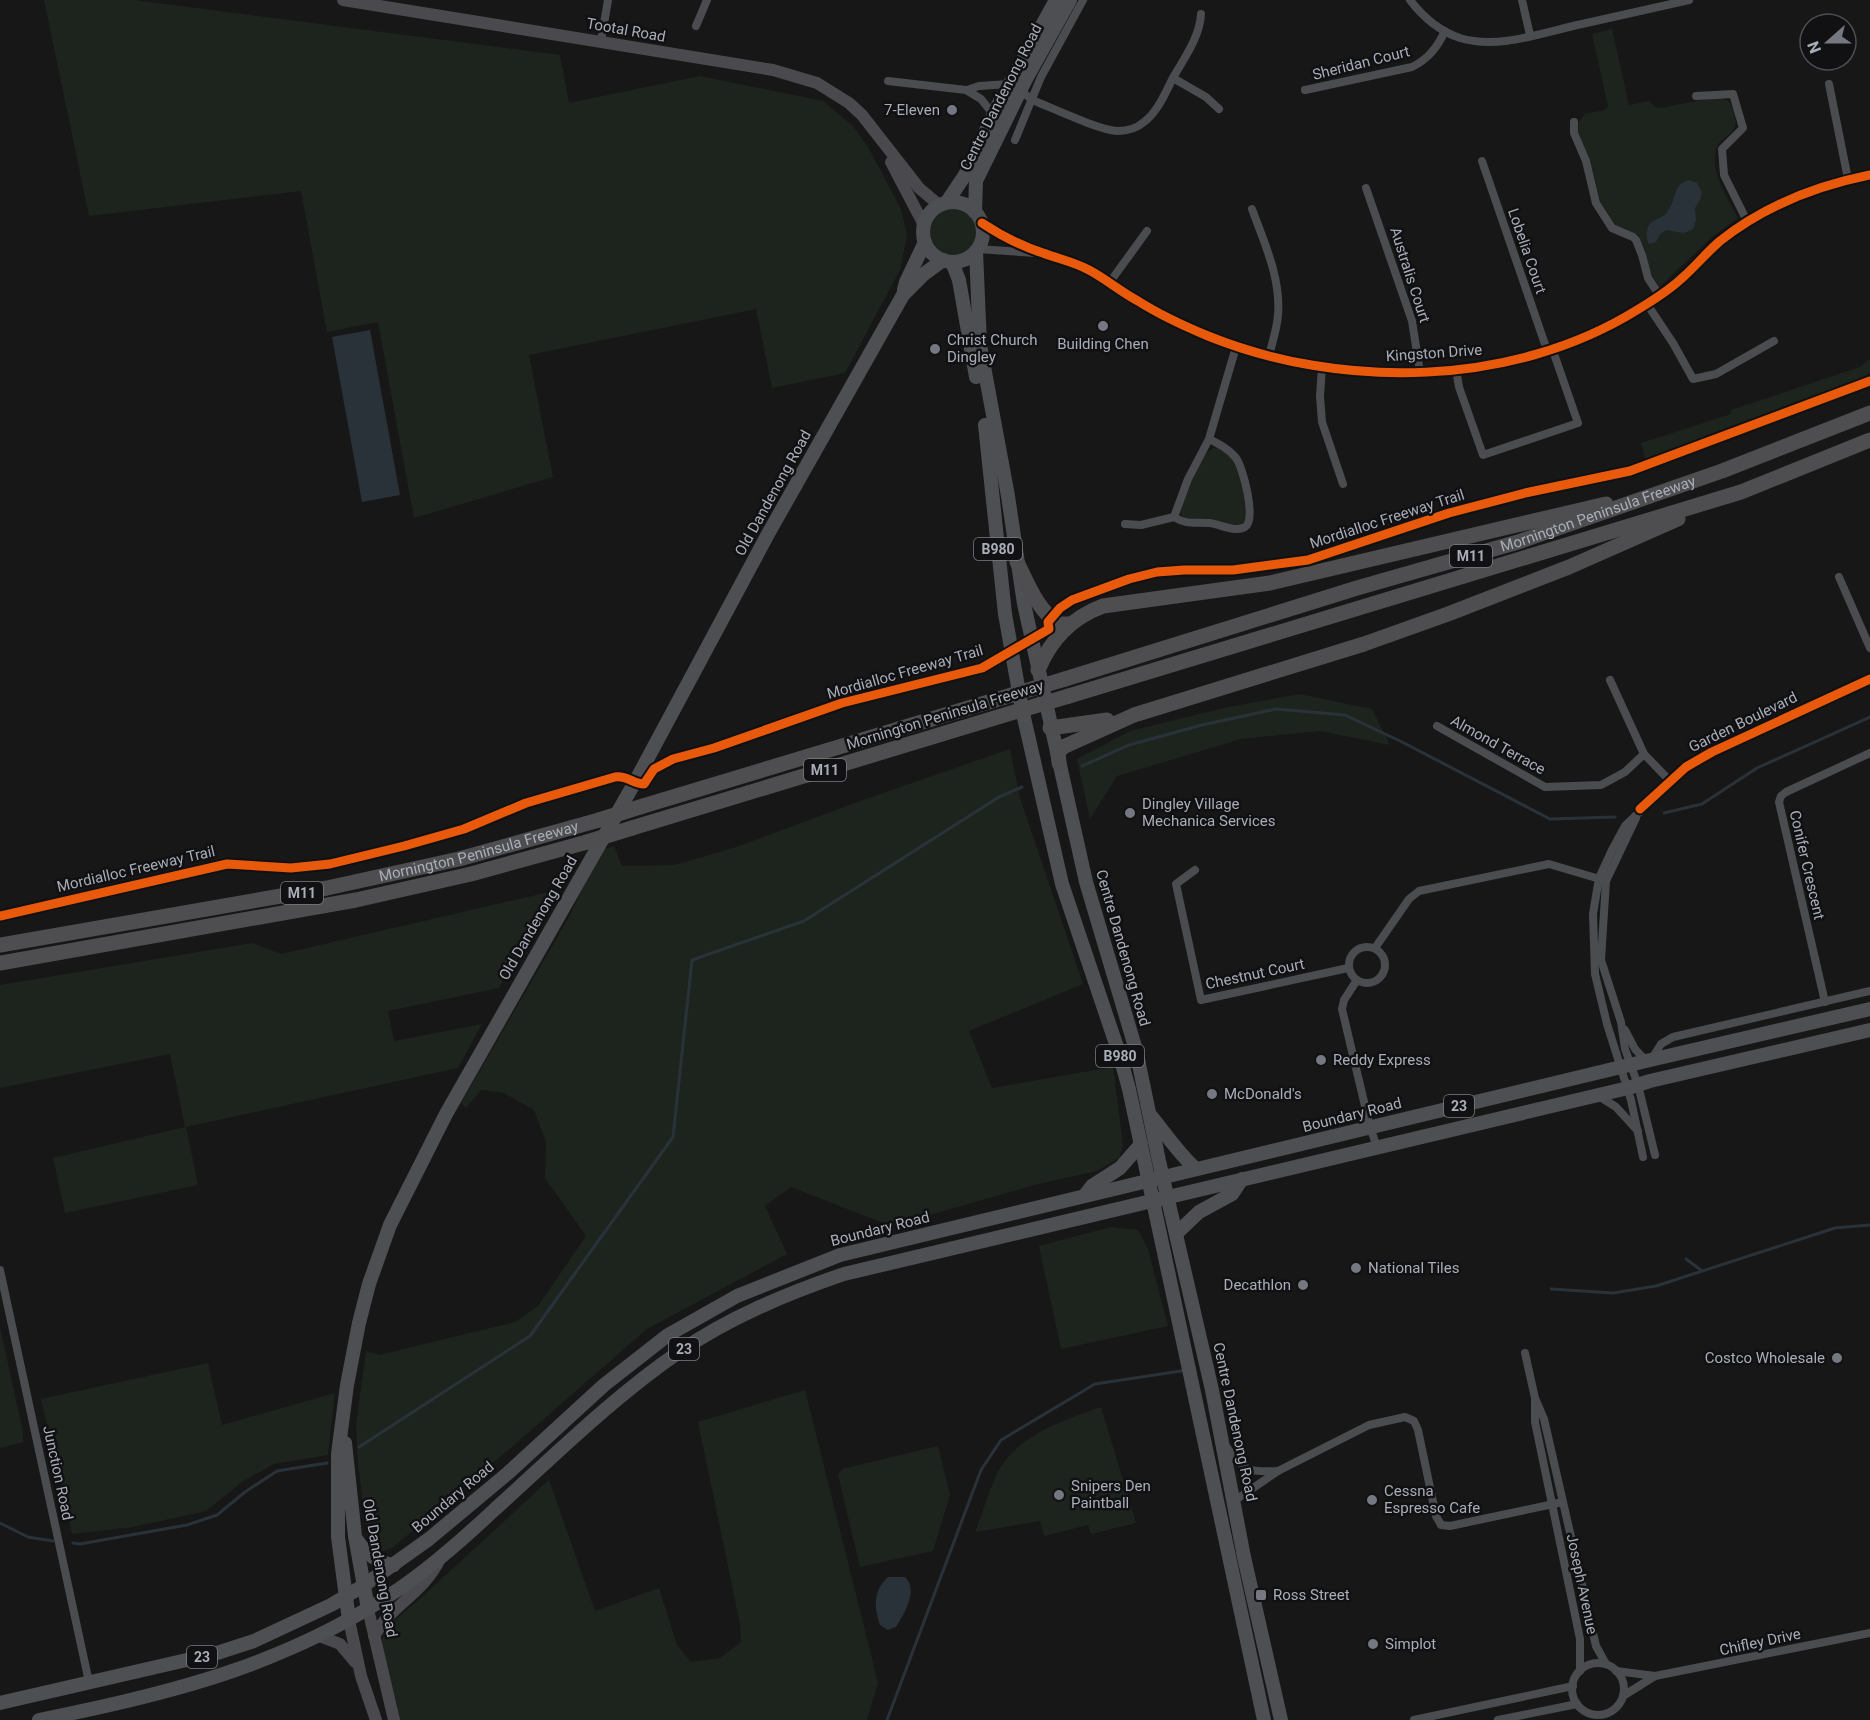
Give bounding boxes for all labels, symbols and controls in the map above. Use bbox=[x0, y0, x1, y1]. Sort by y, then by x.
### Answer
north arrow bbox=[1798, 12, 1858, 72]
street label: Tootal Road bbox=[585, 14, 667, 46]
street label: Centre Dandenong Road bbox=[956, 21, 1046, 173]
text: N bbox=[1804, 39, 1825, 56]
street label: Sheridan Court bbox=[1311, 42, 1411, 84]
place label: 7-Eleven bbox=[884, 101, 940, 119]
marker: 7-Eleven bbox=[945, 103, 959, 117]
street label: Lobelia Court bbox=[1504, 206, 1550, 296]
street label: Australis Court bbox=[1386, 225, 1434, 325]
marker: Building Chen bbox=[1096, 319, 1110, 333]
place label: Christ Church Dingley bbox=[947, 331, 1037, 366]
place label: Building Chen bbox=[1057, 335, 1149, 353]
street label: Kingston Drive bbox=[1385, 341, 1483, 365]
marker: Christ Church Dingley bbox=[928, 342, 942, 356]
street label: Old Dandenong Road bbox=[731, 427, 815, 559]
street label: Mornington Peninsula Freeway bbox=[1498, 472, 1698, 556]
street label: Mordialloc Freeway Trail bbox=[1307, 485, 1467, 553]
road number: B980 bbox=[974, 538, 1022, 560]
road number: M11 bbox=[1450, 545, 1492, 567]
street label: Mordialloc Freeway Trail bbox=[825, 641, 985, 703]
street label: Mornington Peninsula Freeway bbox=[844, 676, 1046, 754]
street label: Garden Boulevard bbox=[1686, 688, 1800, 756]
street label: Almond Terrace bbox=[1448, 712, 1548, 778]
road number: M11 bbox=[804, 759, 846, 781]
place label: Dingley Village Mechanica Services bbox=[1142, 795, 1276, 830]
marker: Dingley Village Mechanica Services bbox=[1123, 806, 1137, 820]
street label: Conifer Crescent bbox=[1786, 809, 1828, 921]
street label: Mornington Peninsula Freeway bbox=[377, 817, 581, 885]
street label: Mordialloc Freeway Trail bbox=[55, 842, 217, 896]
street label: Old Dandenong Road bbox=[495, 853, 581, 983]
street label: Centre Dandenong Road bbox=[1092, 868, 1154, 1028]
road number: M11 bbox=[281, 882, 323, 904]
street label: Chestnut Court bbox=[1204, 955, 1306, 993]
road number: B980 bbox=[1096, 1045, 1144, 1067]
place label: Reddy Express bbox=[1333, 1051, 1431, 1069]
marker: Reddy Express bbox=[1314, 1053, 1328, 1067]
place label: McDonald's bbox=[1224, 1085, 1302, 1103]
marker: McDonald's bbox=[1205, 1087, 1219, 1101]
street label: Boundary Road bbox=[1301, 1094, 1403, 1136]
road number: 23 bbox=[1444, 1095, 1474, 1117]
street label: Boundary Road bbox=[829, 1208, 931, 1250]
place label: National Tiles bbox=[1368, 1259, 1459, 1277]
marker: National Tiles bbox=[1349, 1261, 1363, 1275]
place label: Decathlon bbox=[1224, 1276, 1291, 1294]
marker: Decathlon bbox=[1296, 1278, 1310, 1292]
road number: 23 bbox=[669, 1338, 699, 1360]
street label: Centre Dandenong Road bbox=[1209, 1341, 1261, 1503]
place label: Costco Wholesale bbox=[1705, 1349, 1825, 1367]
marker: Costco Wholesale bbox=[1830, 1351, 1844, 1365]
street label: Junction Road bbox=[39, 1424, 77, 1522]
street label: Boundary Road bbox=[408, 1457, 498, 1537]
place label: Snipers Den Paintball bbox=[1071, 1477, 1151, 1512]
place label: Cessna Espresso Cafe bbox=[1384, 1482, 1480, 1517]
marker: Snipers Den Paintball bbox=[1052, 1488, 1066, 1502]
marker: Cessna Espresso Cafe bbox=[1365, 1493, 1379, 1507]
street label: Old Dandenong Road bbox=[359, 1497, 401, 1639]
street label: Joseph Avenue bbox=[1563, 1532, 1601, 1636]
place label: Ross Street bbox=[1273, 1586, 1350, 1604]
marker: Ross Street bbox=[1254, 1588, 1268, 1602]
street label: Chifley Drive bbox=[1718, 1625, 1802, 1659]
place label: Simplot bbox=[1385, 1635, 1436, 1653]
marker: Simplot bbox=[1366, 1637, 1380, 1651]
road number: 23 bbox=[187, 1646, 217, 1668]

